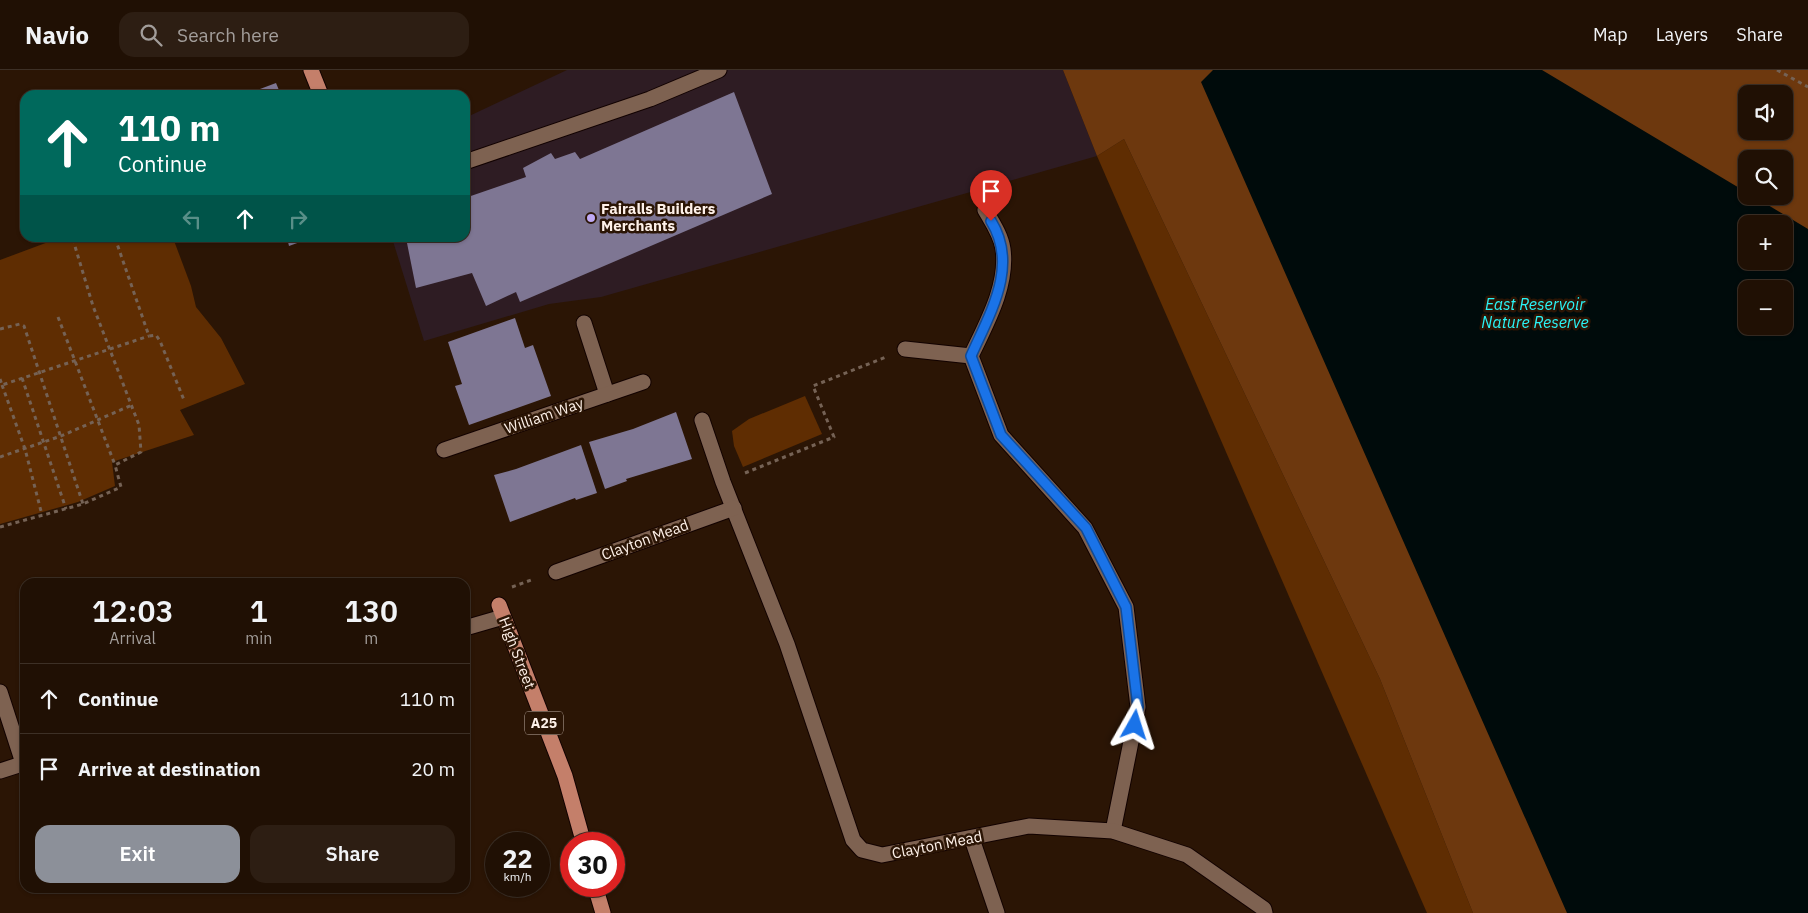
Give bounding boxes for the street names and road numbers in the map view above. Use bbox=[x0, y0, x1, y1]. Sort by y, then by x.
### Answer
street label: William Way bbox=[502, 393, 586, 438]
street label: Clayton Mead bbox=[599, 515, 691, 564]
street label: High Street bbox=[495, 614, 540, 691]
road number: A25 bbox=[525, 711, 563, 734]
street label: Clayton Mead bbox=[890, 826, 984, 863]

